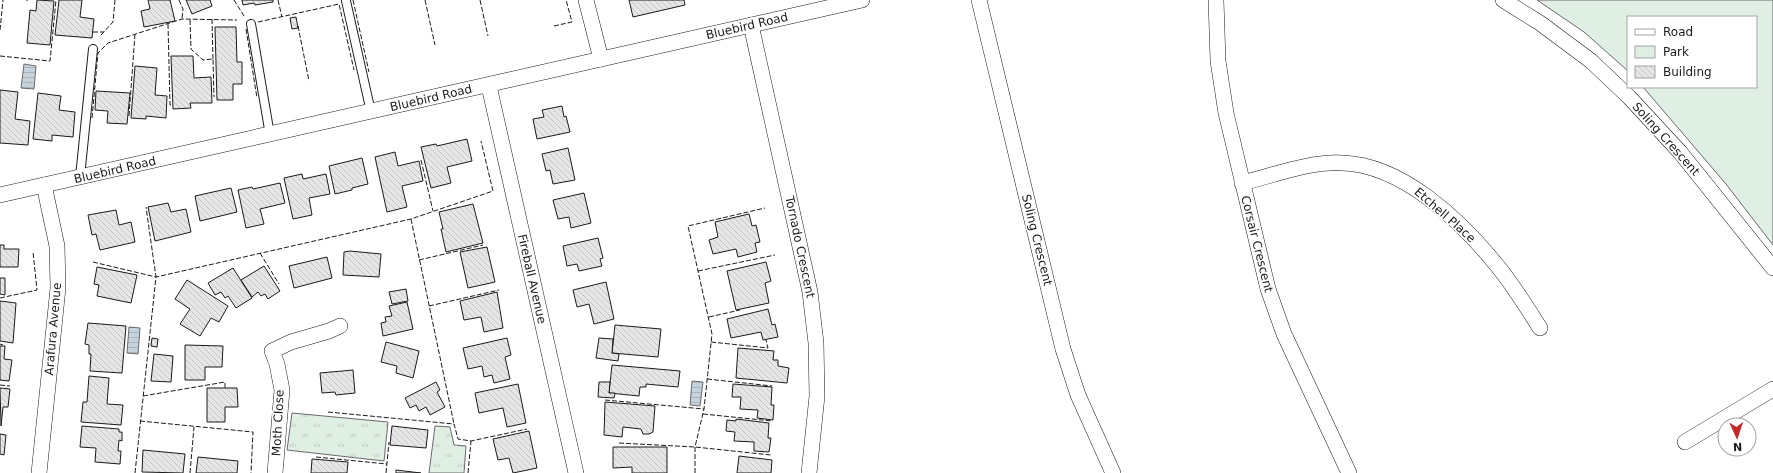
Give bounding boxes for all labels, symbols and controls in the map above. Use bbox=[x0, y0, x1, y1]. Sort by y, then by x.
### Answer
street label: Bluebird Road bbox=[705, 10, 789, 42]
legend bbox=[1627, 16, 1757, 88]
text: Road bbox=[1663, 25, 1693, 39]
text: Park bbox=[1663, 45, 1689, 59]
text: Building bbox=[1663, 65, 1712, 79]
street label: Bluebird Road bbox=[389, 82, 473, 114]
street label: Soling Crescent bbox=[1629, 100, 1703, 179]
street label: Bluebird Road bbox=[73, 154, 157, 186]
street label: Etchell Place bbox=[1412, 185, 1478, 245]
street label: Soling Crescent bbox=[1019, 193, 1055, 287]
street label: Tornado Crescent bbox=[782, 194, 818, 300]
street label: Corsair Crescent bbox=[1238, 194, 1276, 294]
street label: Fireball Avenue bbox=[515, 233, 549, 325]
street label: Arafura Avenue bbox=[42, 282, 64, 376]
street label: Moth Close bbox=[269, 389, 287, 457]
north arrow bbox=[1717, 417, 1757, 457]
text: N bbox=[1733, 440, 1742, 453]

